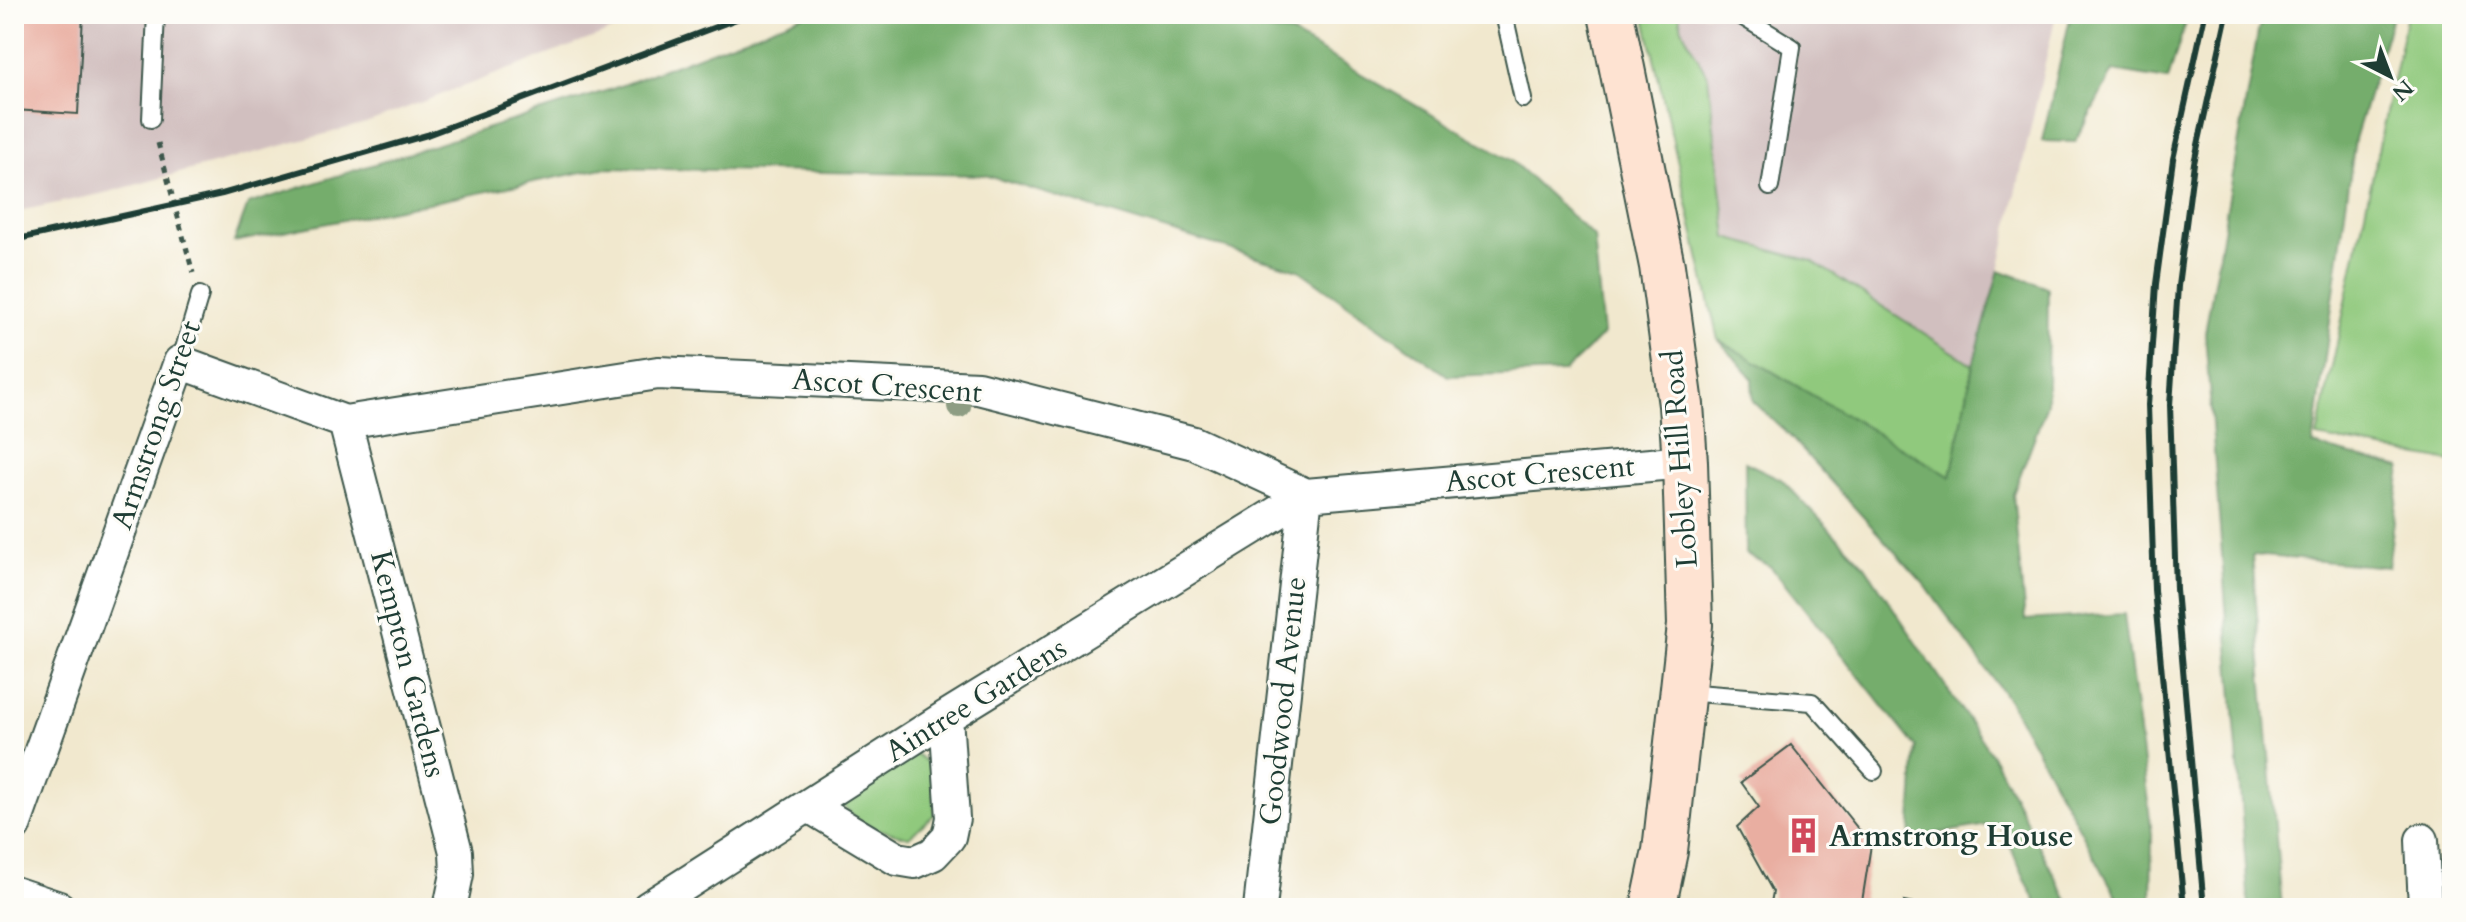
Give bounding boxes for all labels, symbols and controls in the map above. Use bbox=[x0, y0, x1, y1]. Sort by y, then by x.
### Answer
north arrow bbox=[2350, 36, 2430, 116]
text: N bbox=[2386, 73, 2420, 108]
street label: Armstrong Street bbox=[101, 315, 211, 535]
street label: Lobley Hill Road bbox=[1652, 349, 1708, 569]
street label: Ascot Crescent bbox=[791, 359, 984, 413]
street label: Ascot Crescent bbox=[1443, 445, 1637, 503]
street label: Kempton Gardens bbox=[360, 546, 456, 782]
street label: Goodwood Avenue bbox=[1250, 575, 1316, 827]
street label: Aintree Gardens bbox=[877, 628, 1075, 772]
place label: Armstrong House bbox=[1829, 816, 2074, 857]
building icon: Armstrong House bbox=[1784, 817, 1822, 855]

